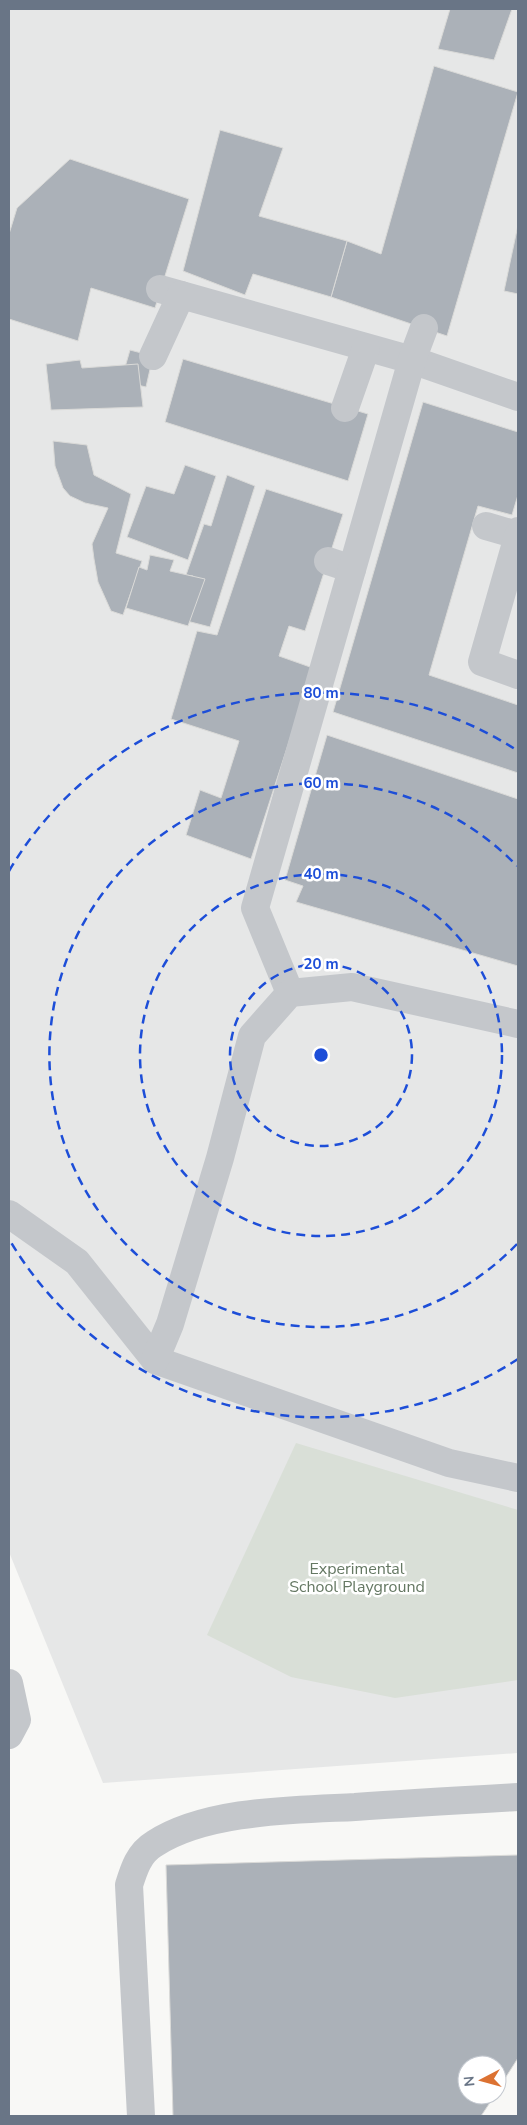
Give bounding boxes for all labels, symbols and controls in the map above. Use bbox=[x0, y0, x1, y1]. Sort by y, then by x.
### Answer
text: 80 m bbox=[303, 683, 339, 703]
text: 60 m bbox=[303, 773, 339, 793]
text: 40 m bbox=[303, 864, 339, 884]
text: 20 m bbox=[303, 954, 339, 974]
centre of rings bbox=[312, 1046, 330, 1064]
park label: Experimental School Playground bbox=[289, 1558, 425, 1598]
north arrow bbox=[457, 2055, 507, 2105]
text: N bbox=[460, 2075, 480, 2088]

